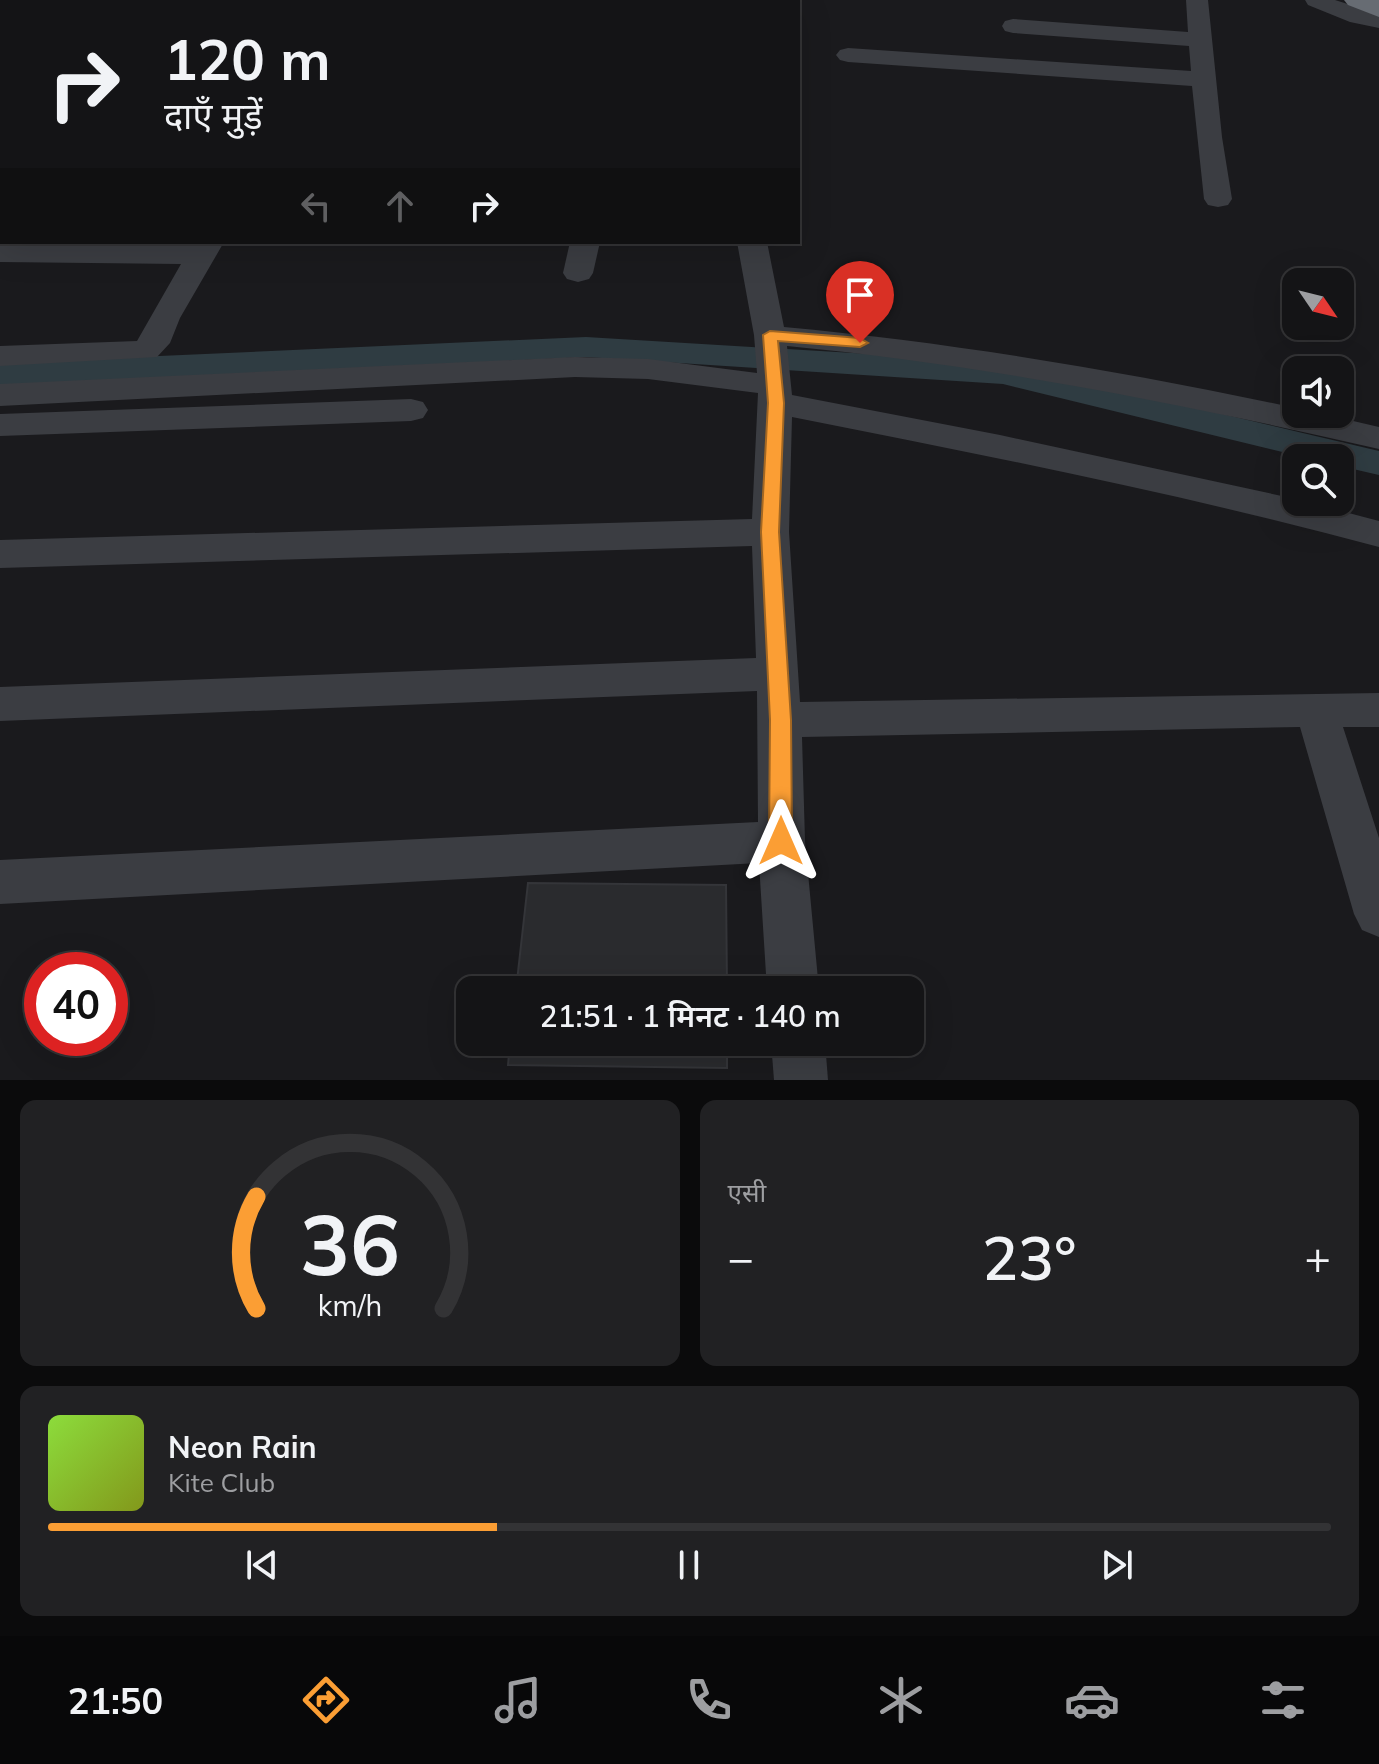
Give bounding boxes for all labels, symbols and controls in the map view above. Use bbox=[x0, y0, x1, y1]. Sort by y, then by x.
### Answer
text: 120 m bbox=[164, 24, 331, 94]
icon: right bbox=[32, 32, 136, 136]
text: दाएँ मुड़ें bbox=[164, 93, 263, 138]
icon: left bbox=[294, 184, 338, 228]
icon: ahead bbox=[378, 184, 422, 228]
icon: right bbox=[462, 184, 506, 228]
pin bbox=[826, 261, 894, 343]
north arrow bbox=[1282, 268, 1354, 340]
map controls bbox=[1282, 268, 1354, 516]
icon: arrive bbox=[838, 273, 882, 317]
button: sound bbox=[1282, 356, 1354, 428]
button: search bbox=[1282, 444, 1354, 516]
position arrow bbox=[739, 799, 823, 883]
speed limit sign: 40 bbox=[24, 952, 128, 1056]
text: 21:51 · 1 मिनट · 140 m bbox=[539, 997, 841, 1035]
text: एसी bbox=[728, 1176, 766, 1209]
text: 36 bbox=[300, 1191, 400, 1296]
text: 23° bbox=[982, 1220, 1077, 1295]
text: − bbox=[728, 1230, 754, 1285]
text: + bbox=[1305, 1230, 1331, 1285]
text: km/h bbox=[317, 1287, 382, 1323]
text: Neon Rain bbox=[168, 1428, 317, 1466]
text: Kite Club bbox=[168, 1466, 275, 1499]
icon: previous bbox=[240, 1543, 284, 1587]
icon: pause bbox=[667, 1543, 711, 1587]
icon: next bbox=[1095, 1543, 1139, 1587]
icon: directions bbox=[298, 1672, 354, 1728]
icon: music bbox=[490, 1672, 546, 1728]
icon: phone bbox=[681, 1672, 737, 1728]
icon: climate bbox=[873, 1672, 929, 1728]
icon: car bbox=[1064, 1672, 1120, 1728]
icon: filters bbox=[1255, 1672, 1311, 1728]
text: 21:50 bbox=[68, 1678, 163, 1723]

